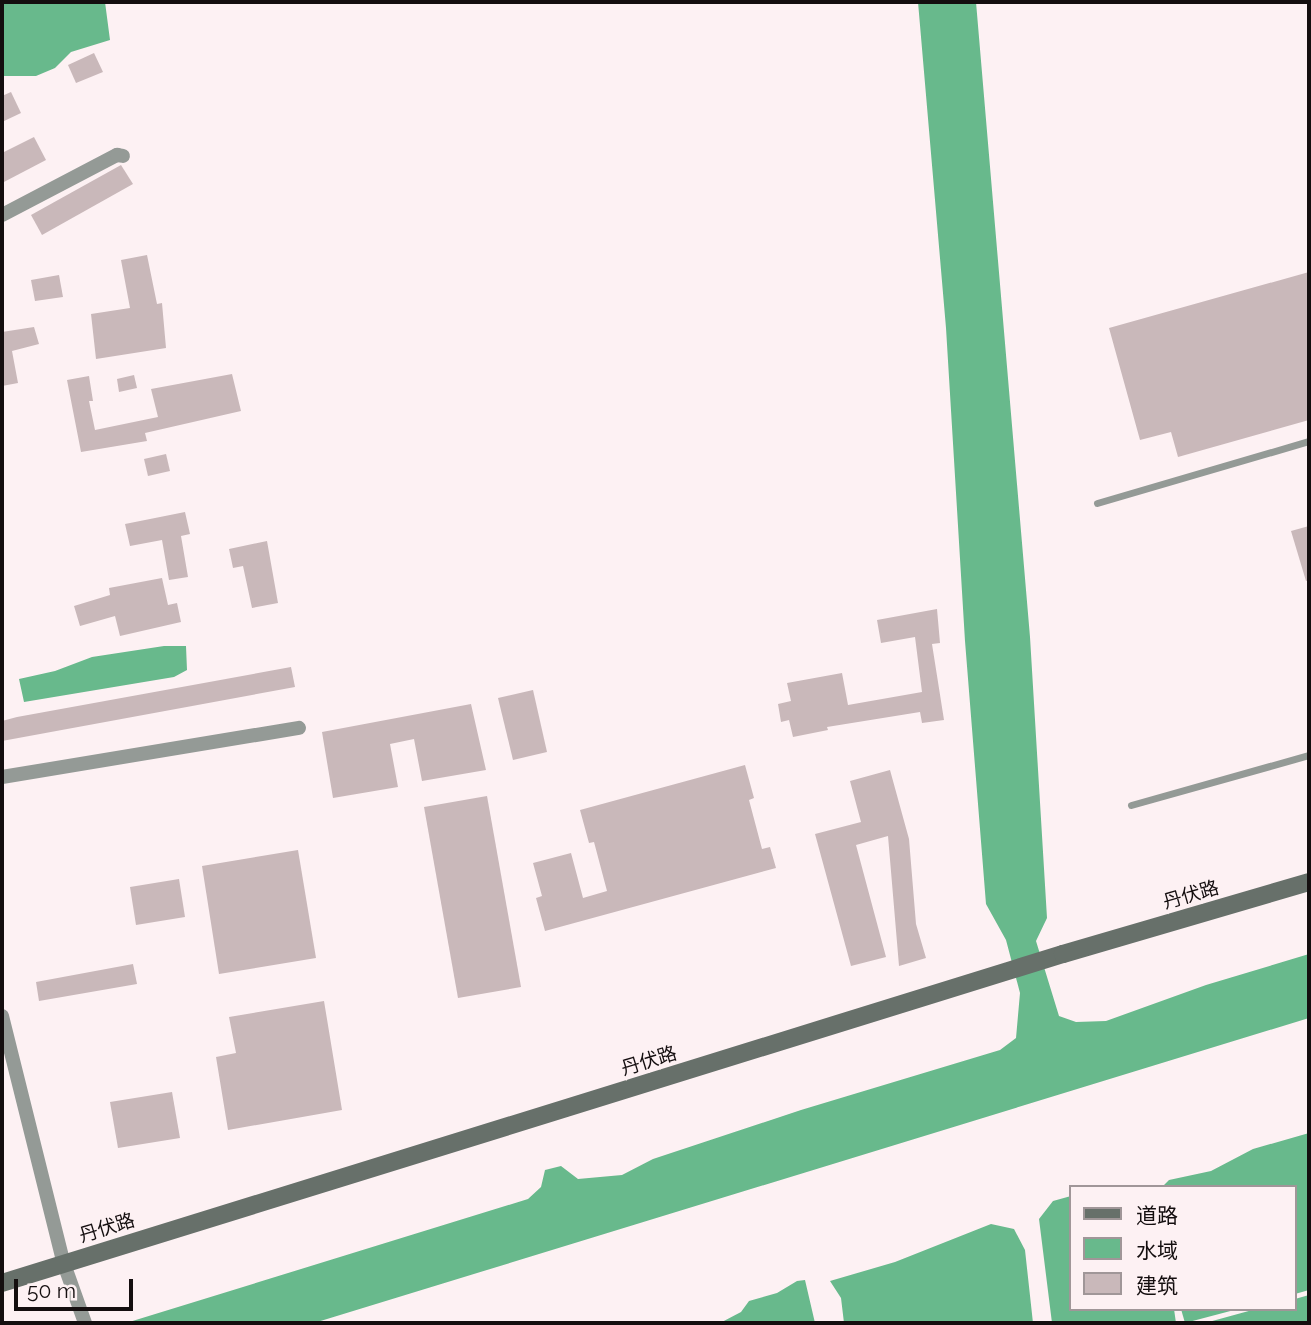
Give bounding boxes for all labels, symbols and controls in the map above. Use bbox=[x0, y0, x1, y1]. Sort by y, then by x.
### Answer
street label: 丹伏路 bbox=[1160, 876, 1222, 914]
street label: 丹伏路 bbox=[618, 1042, 680, 1080]
legend bbox=[1070, 1185, 1297, 1311]
text: 道路 bbox=[1136, 1203, 1178, 1228]
street label: 丹伏路 bbox=[76, 1209, 138, 1247]
text: 水域 bbox=[1136, 1238, 1178, 1263]
scale bar bbox=[18, 1266, 136, 1310]
text: 建筑 bbox=[1136, 1273, 1178, 1298]
text: 50 m bbox=[27, 1278, 76, 1303]

